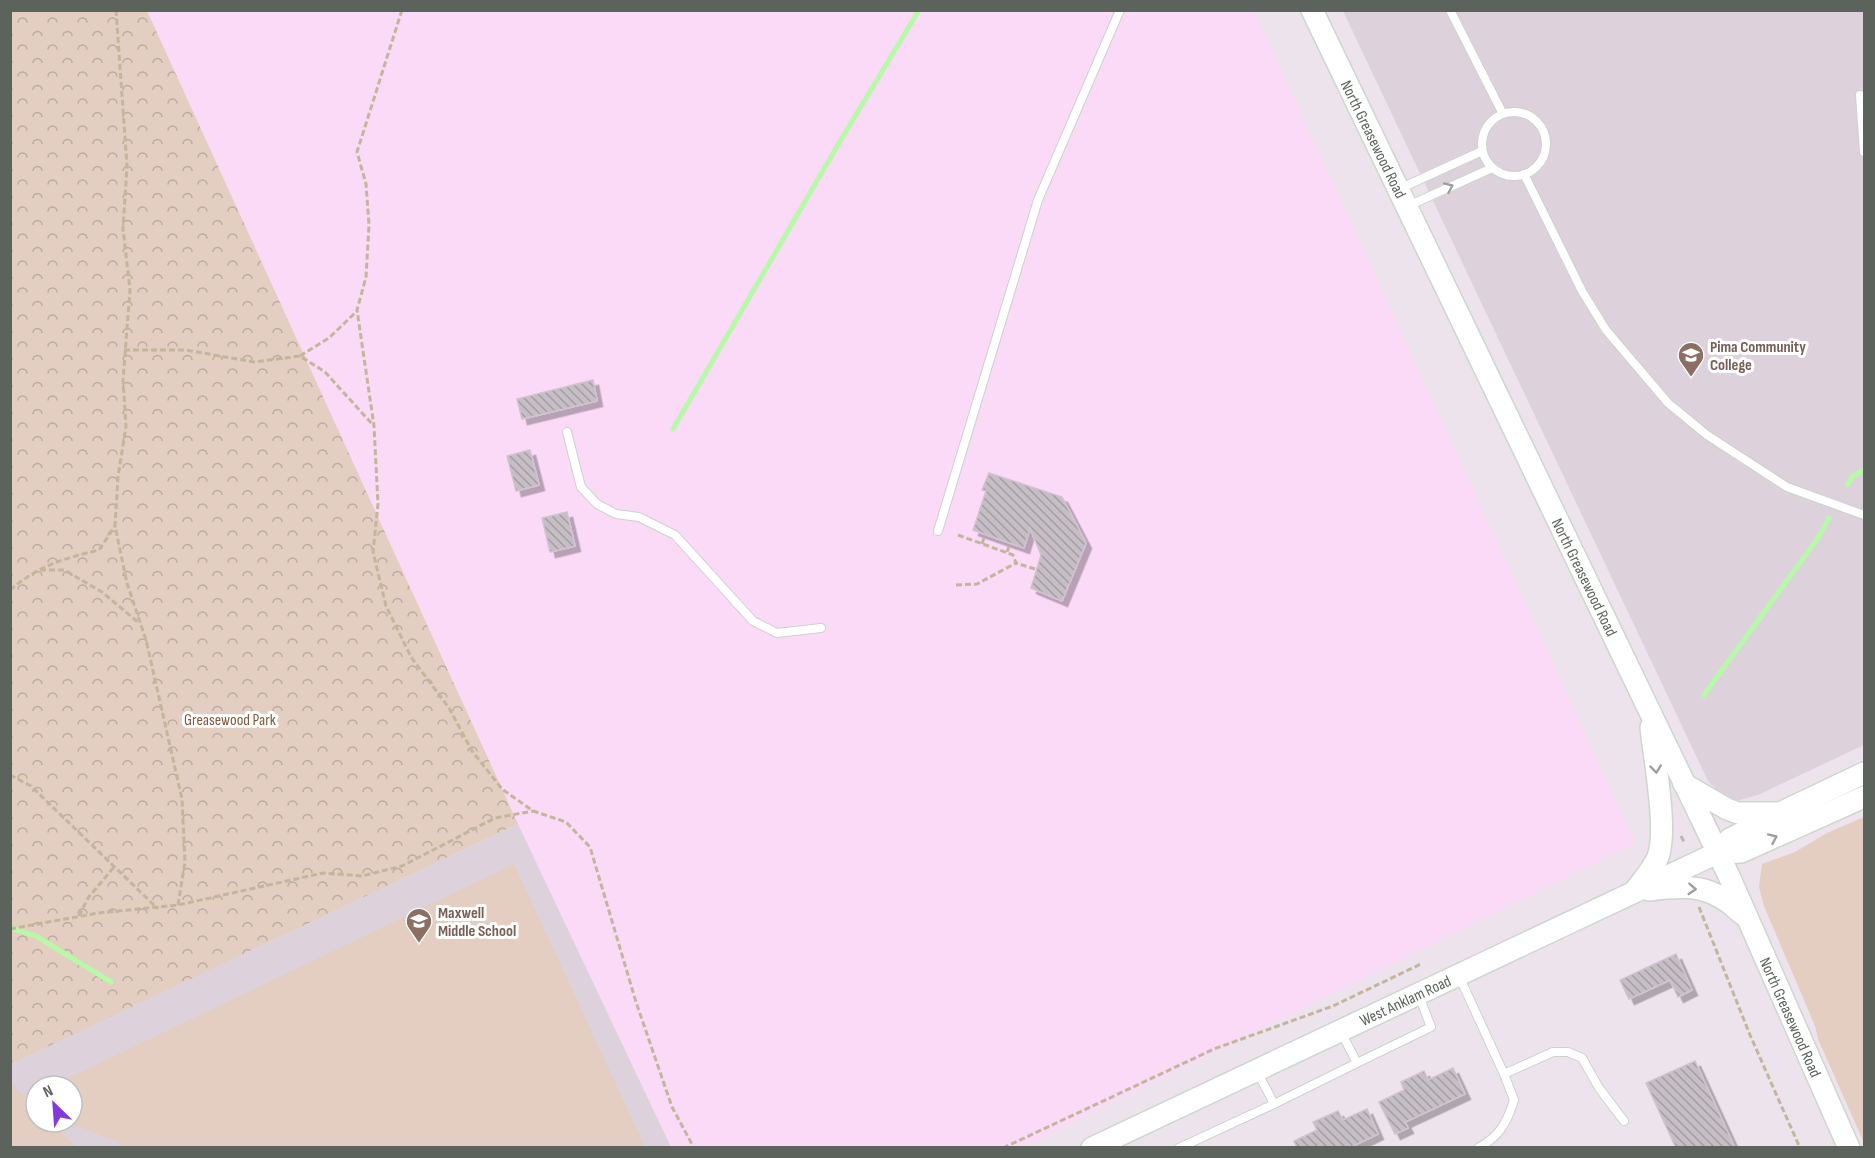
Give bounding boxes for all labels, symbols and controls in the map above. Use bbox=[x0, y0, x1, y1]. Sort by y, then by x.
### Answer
street label: North Greasewood Road bbox=[1336, 78, 1409, 202]
one-way arrow bbox=[1443, 183, 1454, 195]
place label: Pima Community College bbox=[1710, 338, 1806, 375]
school or university icon: Pima Community College bbox=[1676, 340, 1706, 378]
street label: North Greasewood Road bbox=[1547, 516, 1620, 640]
park label: Greasewood Park bbox=[184, 711, 276, 730]
one-way arrow bbox=[1649, 764, 1661, 773]
one-way arrow bbox=[1766, 833, 1777, 845]
one-way arrow bbox=[1687, 882, 1696, 895]
place label: Maxwell Middle School bbox=[438, 904, 516, 941]
school or university icon: Maxwell Middle School bbox=[404, 906, 434, 944]
street label: North Greasewood Road bbox=[1755, 955, 1825, 1080]
street label: West Anklam Road bbox=[1357, 972, 1454, 1031]
north arrow bbox=[24, 1074, 84, 1134]
text: N bbox=[40, 1081, 56, 1102]

